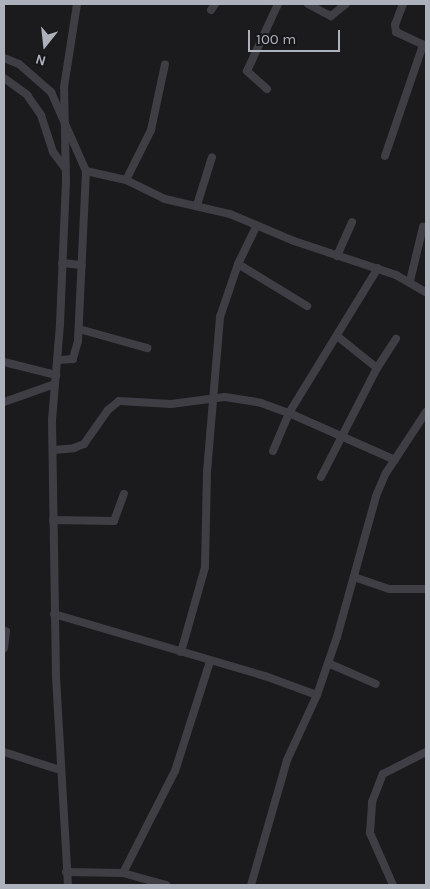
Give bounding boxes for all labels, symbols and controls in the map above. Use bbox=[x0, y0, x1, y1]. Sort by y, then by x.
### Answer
north arrow bbox=[20, 20, 70, 70]
scale bar bbox=[250, 20, 342, 52]
text: 100 m bbox=[256, 30, 296, 48]
text: N bbox=[34, 50, 48, 69]

